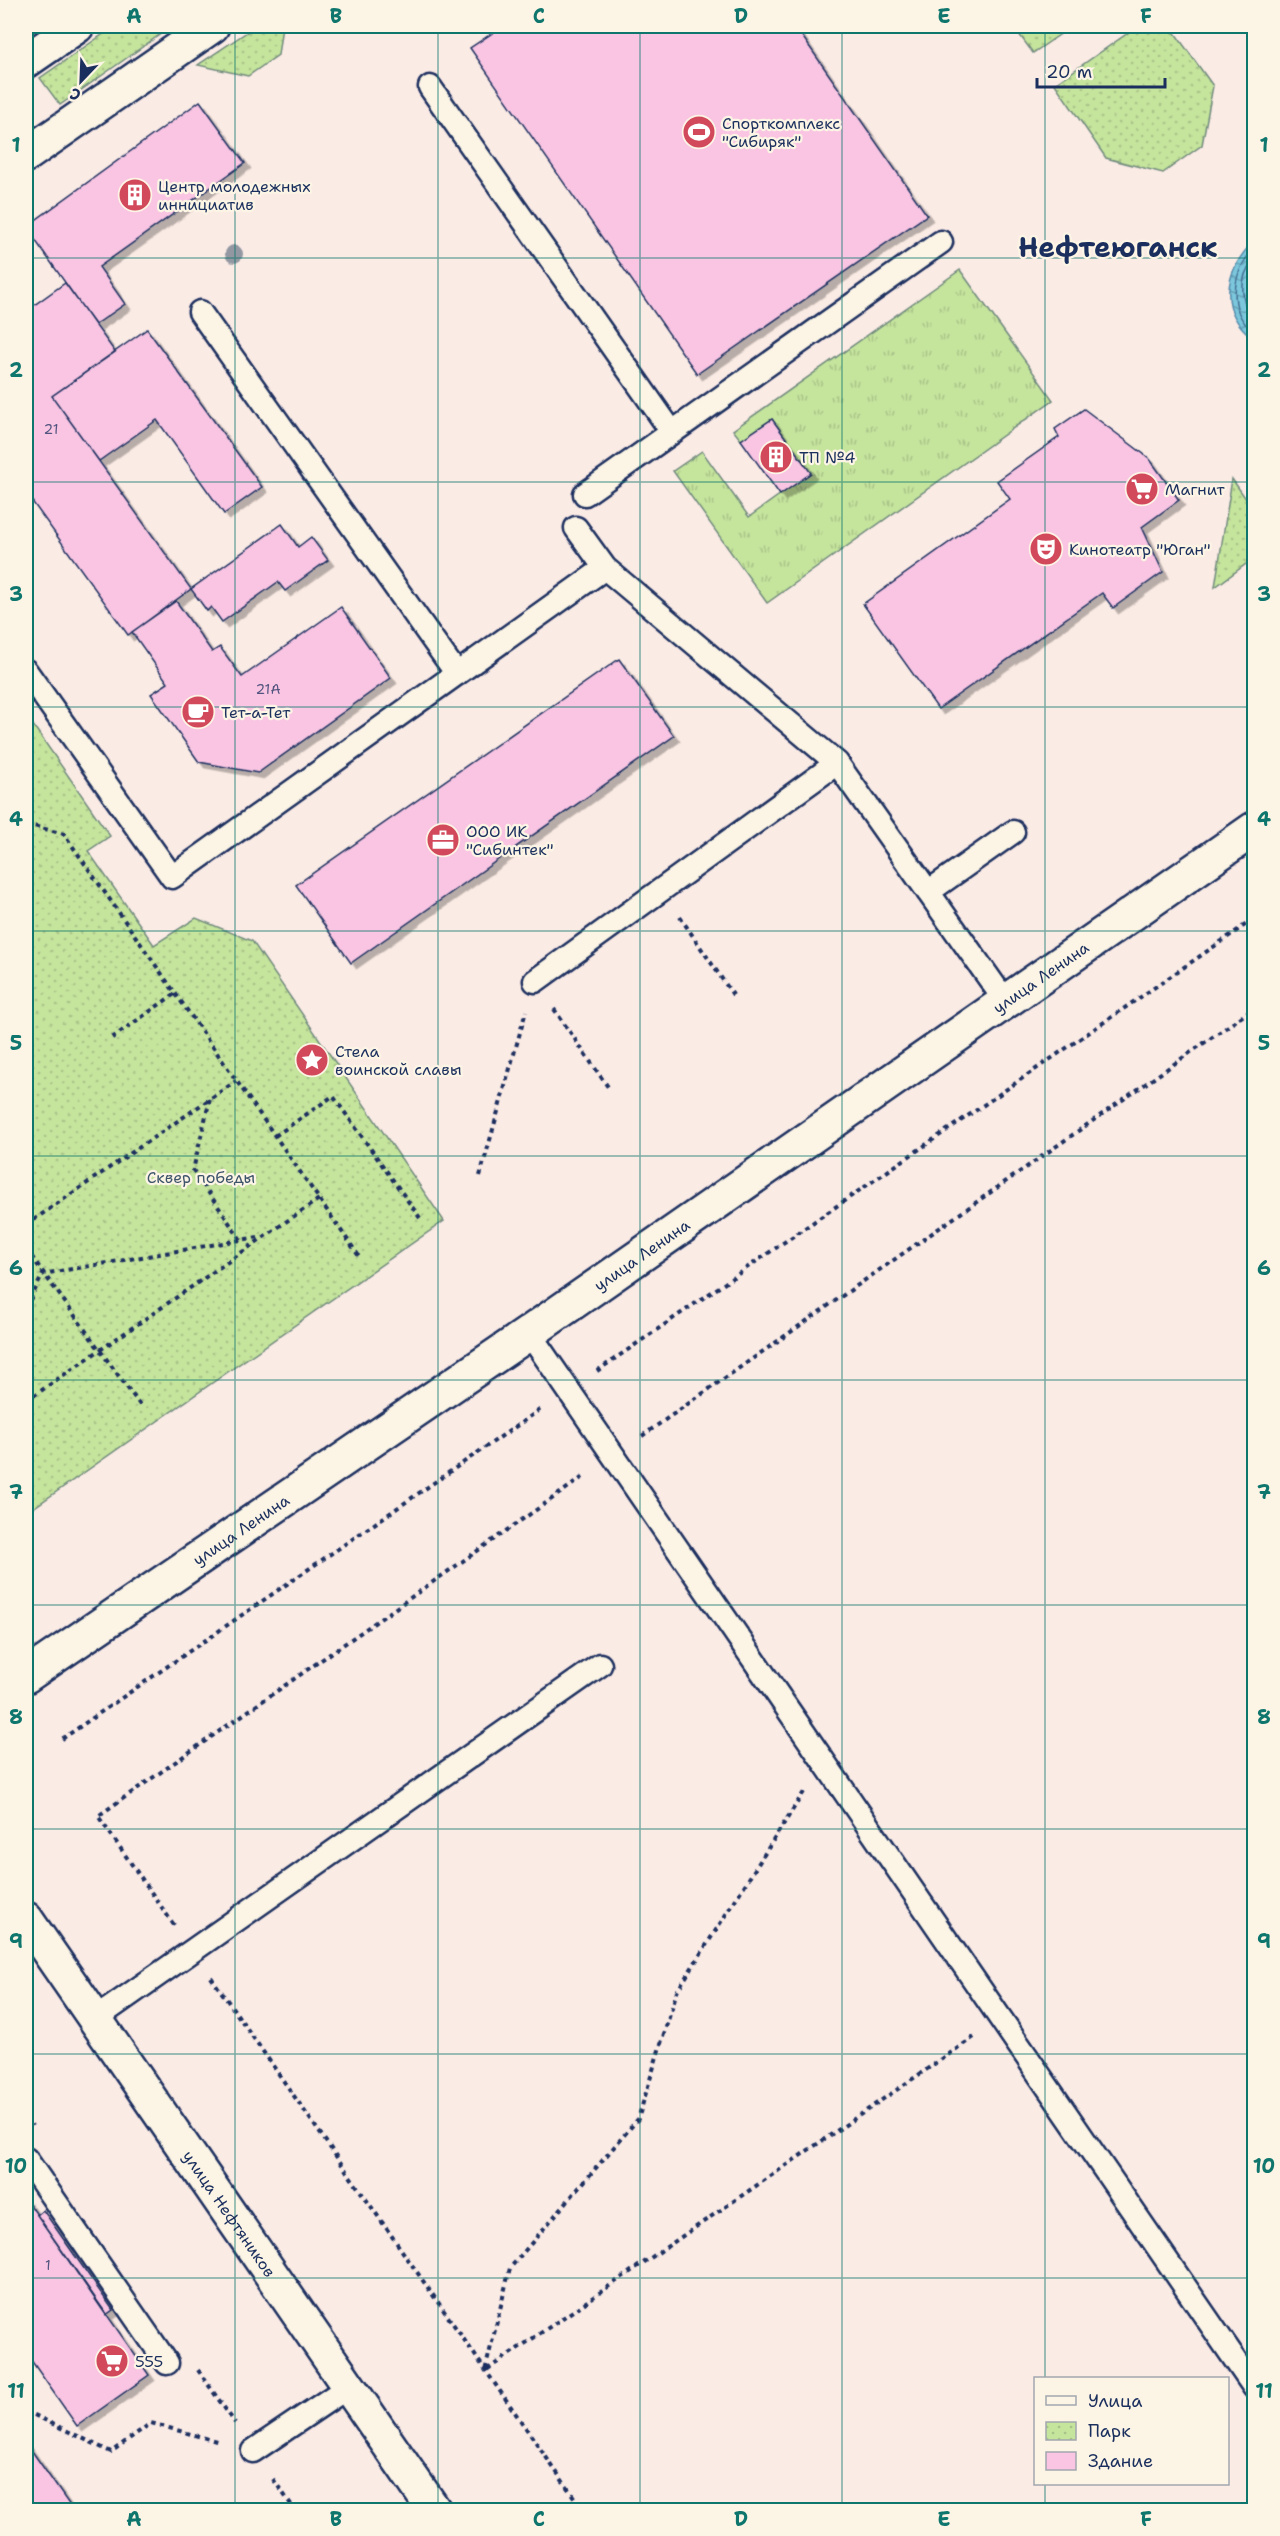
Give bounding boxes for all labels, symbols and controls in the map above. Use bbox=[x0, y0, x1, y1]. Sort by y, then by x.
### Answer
text: A bbox=[126, 3, 142, 29]
text: B bbox=[330, 3, 342, 29]
text: C bbox=[533, 3, 545, 29]
text: D bbox=[734, 3, 748, 29]
text: E bbox=[937, 3, 951, 29]
text: F bbox=[1140, 3, 1152, 29]
north arrow bbox=[51, 51, 111, 111]
scale bar bbox=[1037, 51, 1164, 89]
text: 20 m bbox=[1046, 60, 1092, 84]
text: С bbox=[67, 83, 84, 106]
place label: Спорткомплекс "Сибиряк" bbox=[722, 113, 840, 152]
sports icon: Спорткомплекс "Сибиряк" bbox=[681, 114, 717, 150]
text: 1 bbox=[11, 132, 21, 158]
text: 1 bbox=[1259, 132, 1269, 158]
place label: Центр молодежных иннициатив bbox=[158, 176, 311, 215]
building icon: Центр молодежных иннициатив bbox=[117, 177, 153, 213]
district label: Нефтеюганск bbox=[1018, 228, 1218, 266]
text: 2 bbox=[9, 357, 23, 383]
text: 2 bbox=[1257, 357, 1271, 383]
house number: 21 bbox=[44, 420, 58, 438]
building icon: ТП №4 bbox=[758, 439, 794, 475]
place label: ТП №4 bbox=[799, 447, 855, 468]
supermarket icon: Магнит bbox=[1124, 471, 1160, 507]
place label: Магнит bbox=[1165, 479, 1226, 500]
theatre icon: Кинотеатр "Юган" bbox=[1028, 531, 1064, 567]
place label: Кинотеатр "Юган" bbox=[1069, 539, 1211, 560]
text: 3 bbox=[9, 581, 23, 607]
text: 3 bbox=[1257, 581, 1271, 607]
house number: 21А bbox=[255, 680, 281, 698]
cafe icon: Тет-а-Тет bbox=[180, 694, 216, 730]
place label: Тет-а-Тет bbox=[221, 702, 291, 723]
text: 4 bbox=[9, 806, 23, 832]
text: 4 bbox=[1257, 806, 1271, 832]
place label: ООО ИК "Сибинтек" bbox=[466, 821, 554, 860]
office icon: ООО ИК "Сибинтек" bbox=[425, 822, 461, 858]
street label: улица Ленина bbox=[989, 937, 1093, 1018]
text: 5 bbox=[10, 1030, 22, 1056]
text: 5 bbox=[1258, 1030, 1270, 1056]
place label: Стела воинской славы bbox=[335, 1041, 462, 1080]
place icon: Стела воинской славы bbox=[294, 1042, 330, 1078]
park label: Сквер победы bbox=[147, 1167, 255, 1188]
street label: улица Ленина bbox=[590, 1214, 694, 1296]
text: 6 bbox=[9, 1255, 23, 1281]
text: 6 bbox=[1257, 1255, 1271, 1281]
text: 7 bbox=[9, 1479, 23, 1505]
text: 7 bbox=[1257, 1479, 1271, 1505]
street label: улица Ленина bbox=[189, 1490, 293, 1570]
text: 8 bbox=[9, 1704, 23, 1730]
text: 8 bbox=[1257, 1704, 1271, 1730]
text: 9 bbox=[9, 1928, 23, 1954]
text: 9 bbox=[1257, 1928, 1271, 1954]
street label: улица Нефтяников bbox=[178, 2146, 280, 2281]
text: 10 bbox=[5, 2153, 27, 2179]
text: 10 bbox=[1253, 2153, 1275, 2179]
house number: 1 bbox=[45, 2256, 51, 2274]
supermarket icon: 555 bbox=[94, 2343, 130, 2379]
place label: 555 bbox=[135, 2351, 163, 2372]
legend bbox=[1034, 2377, 1229, 2485]
text: 11 bbox=[7, 2378, 25, 2404]
text: 11 bbox=[1255, 2378, 1273, 2404]
text: Улица bbox=[1088, 2389, 1142, 2413]
text: Парк bbox=[1088, 2419, 1131, 2443]
text: Здание bbox=[1088, 2449, 1153, 2473]
text: A bbox=[126, 2506, 142, 2532]
text: B bbox=[330, 2506, 342, 2532]
text: C bbox=[533, 2506, 545, 2532]
text: D bbox=[734, 2506, 748, 2532]
text: E bbox=[937, 2506, 951, 2532]
text: F bbox=[1140, 2506, 1152, 2532]

